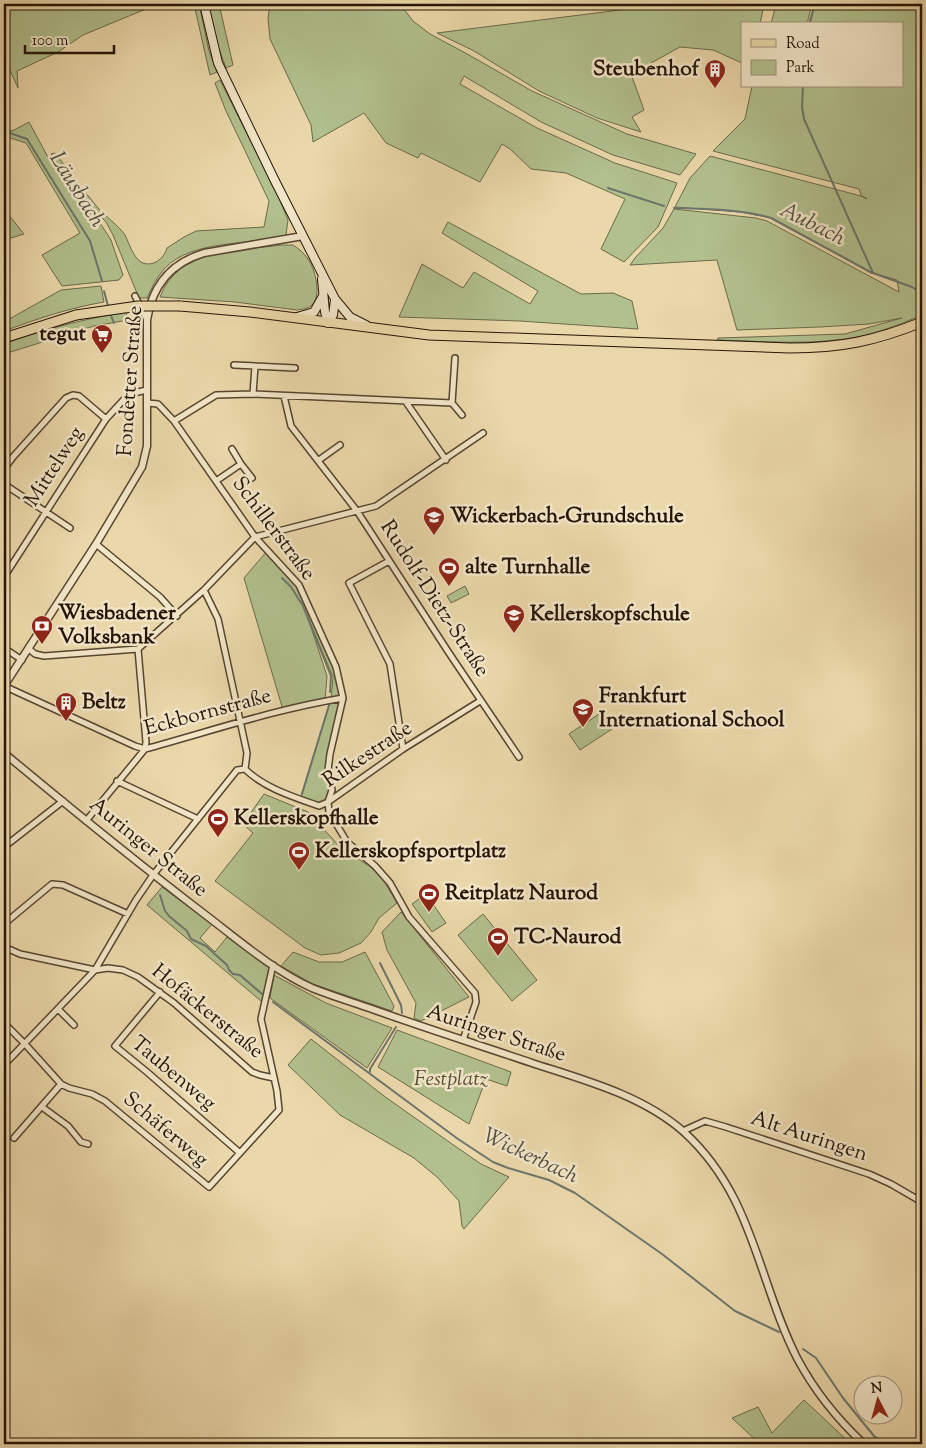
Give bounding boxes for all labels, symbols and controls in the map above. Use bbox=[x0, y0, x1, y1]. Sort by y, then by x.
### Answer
scale bar bbox=[25, 22, 114, 54]
legend bbox=[741, 22, 904, 88]
text: 100 m bbox=[32, 31, 69, 52]
text: Road bbox=[786, 34, 820, 55]
place label: Steubenhof bbox=[593, 55, 701, 85]
building icon: Steubenhof bbox=[703, 58, 727, 89]
text: Park bbox=[786, 58, 815, 79]
water label: Läusbach bbox=[40, 146, 112, 234]
water label: Aubach bbox=[774, 195, 851, 255]
street label: Fondetter Straße bbox=[111, 305, 151, 457]
place label: tegut bbox=[40, 320, 87, 350]
supermarket icon: tegut bbox=[90, 323, 114, 354]
street label: Mittelweg bbox=[18, 421, 92, 513]
street label: Schillerstraße bbox=[224, 471, 322, 587]
place label: Wickerbach-Grundschule bbox=[450, 502, 684, 532]
school or university icon: Wickerbach-Grundschule bbox=[422, 505, 446, 536]
street label: Rudolf-Dietz-Straße bbox=[372, 515, 496, 683]
place label: alte Turnhalle bbox=[465, 553, 591, 583]
sports icon: alte Turnhalle bbox=[437, 556, 461, 587]
place label: Wiesbadener Volksbank bbox=[58, 599, 176, 653]
place label: Kellerskopfschule bbox=[530, 600, 690, 630]
school or university icon: Kellerskopfschule bbox=[502, 603, 526, 634]
bank icon: Wiesbadener Volksbank bbox=[30, 614, 54, 645]
street label: Eckbornstraße bbox=[141, 682, 275, 744]
place label: Frankfurt International School bbox=[599, 682, 785, 736]
place label: Beltz bbox=[82, 688, 126, 718]
building icon: Beltz bbox=[54, 691, 78, 722]
school or university icon: Frankfurt International School bbox=[571, 697, 595, 728]
street label: Rilkestraße bbox=[317, 714, 419, 796]
street label: Auringer Straße bbox=[82, 791, 214, 905]
place label: Kellerskopfhalle bbox=[234, 804, 379, 834]
sports icon: Kellerskopfhalle bbox=[206, 807, 230, 838]
place label: Kellerskopfsportplatz bbox=[315, 837, 506, 867]
sports icon: Kellerskopfsportplatz bbox=[287, 840, 311, 871]
place label: Reitplatz Naurod bbox=[445, 879, 598, 909]
sports icon: Reitplatz Naurod bbox=[417, 882, 441, 913]
place label: TC-Naurod bbox=[514, 923, 621, 953]
sports icon: TC-Naurod bbox=[486, 926, 510, 957]
street label: Hofäckerstraße bbox=[144, 957, 270, 1067]
street label: Auringer Straße bbox=[422, 997, 570, 1071]
street label: Taubenweg bbox=[124, 1030, 222, 1118]
park label: Festplatz bbox=[414, 1065, 489, 1095]
street label: Schäferweg bbox=[116, 1085, 214, 1175]
street label: Alt Auringen bbox=[747, 1104, 871, 1170]
water label: Wickerbach bbox=[477, 1121, 583, 1193]
north arrow bbox=[854, 1376, 904, 1426]
text: N bbox=[870, 1379, 883, 1400]

